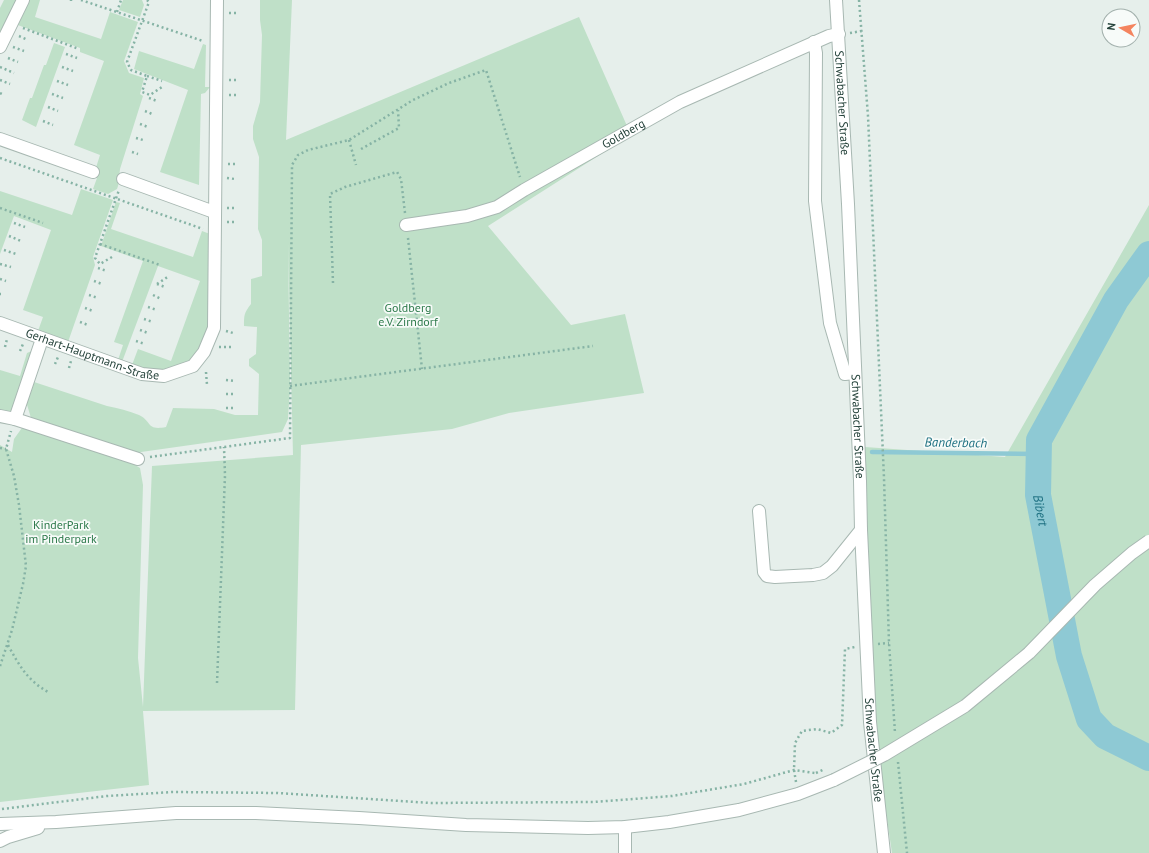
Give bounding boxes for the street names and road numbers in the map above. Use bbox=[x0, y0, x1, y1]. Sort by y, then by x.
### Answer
street label: Schwabacher Straße bbox=[832, 50, 853, 156]
street label: Goldberg bbox=[599, 115, 647, 152]
street label: Gerhart-Hauptmann-Straße bbox=[24, 325, 160, 383]
street label: Schwabacher Straße bbox=[848, 374, 868, 479]
street label: Schwabacher Straße bbox=[862, 697, 887, 803]

